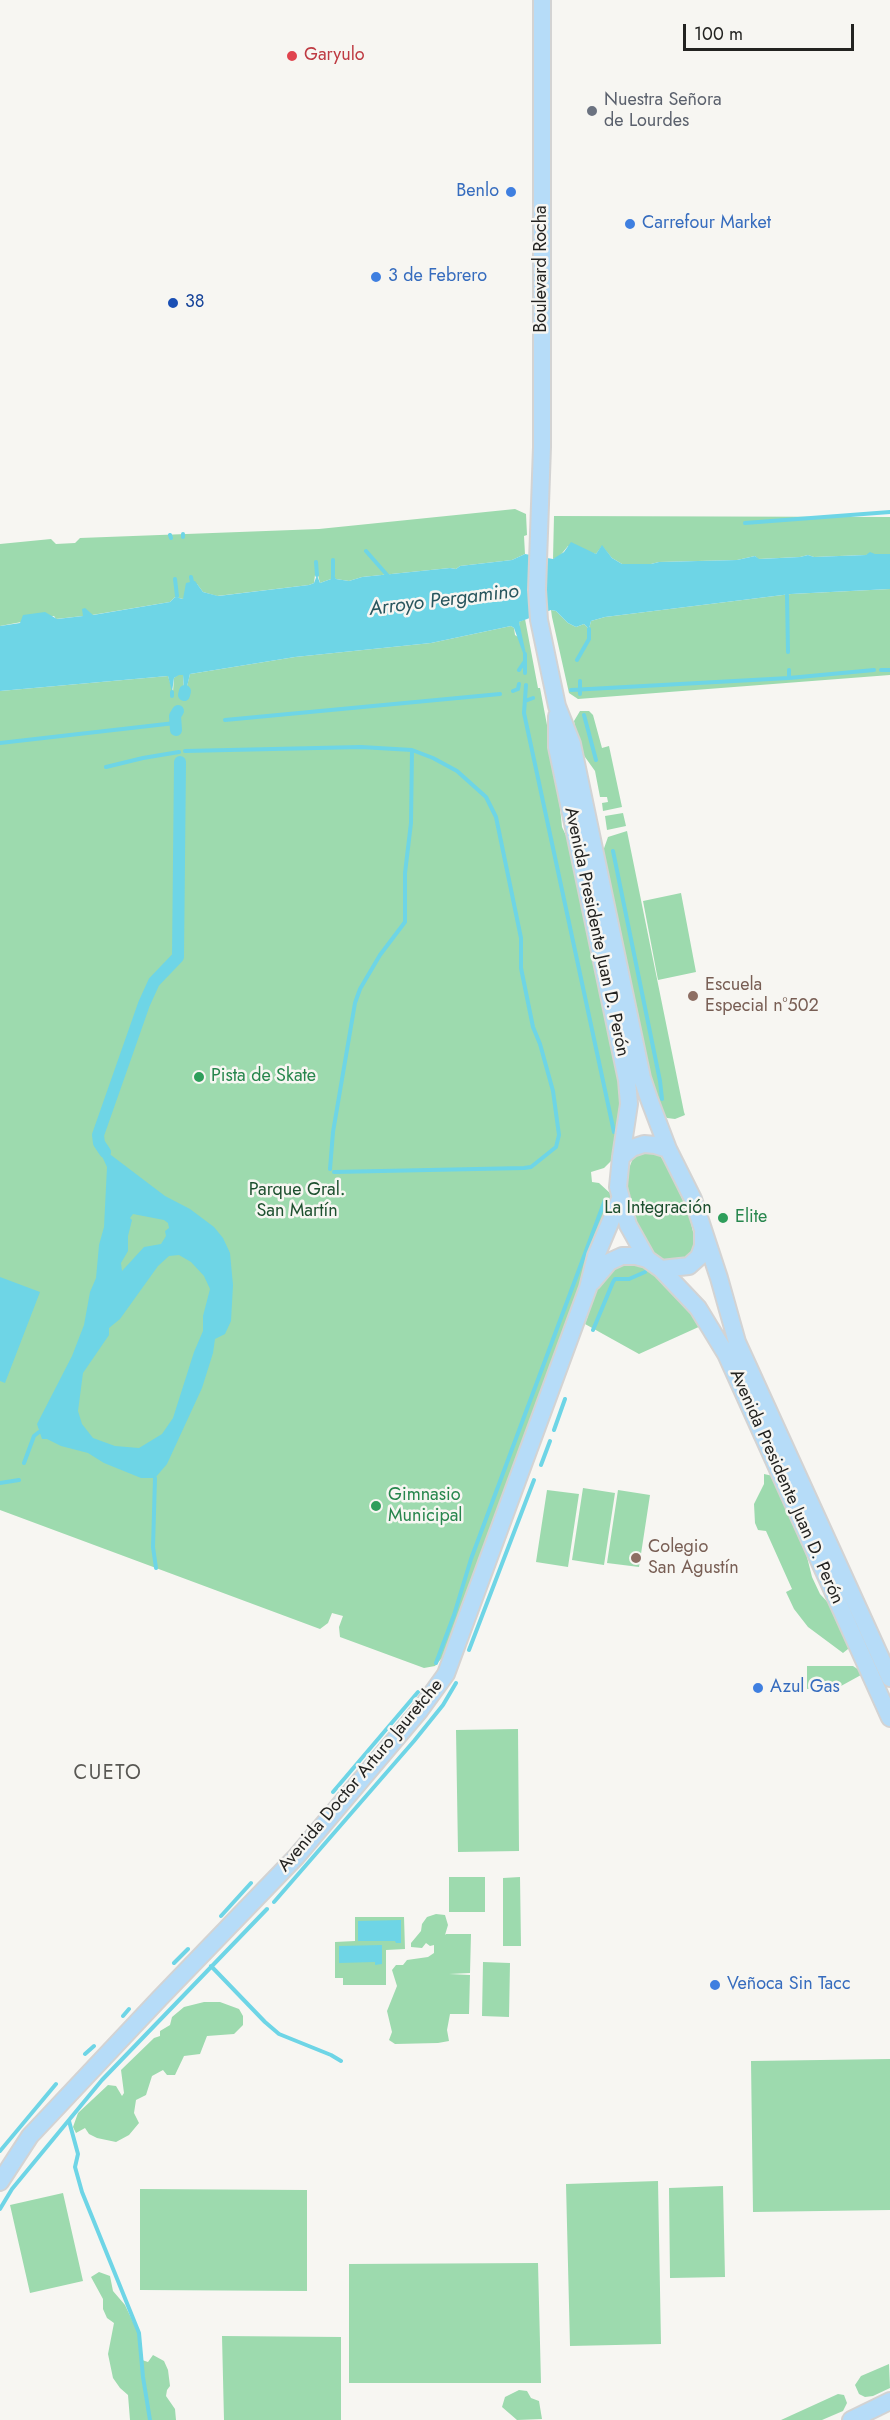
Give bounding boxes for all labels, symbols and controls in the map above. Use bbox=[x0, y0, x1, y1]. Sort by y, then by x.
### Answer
scale bar bbox=[686, 12, 857, 50]
text: 100 m bbox=[694, 21, 743, 47]
place label: Garyulo bbox=[304, 45, 365, 67]
marker: Garyulo bbox=[285, 49, 299, 63]
place label: Nuestra Señora de Lourdes bbox=[604, 90, 722, 132]
marker: Nuestra Señora de Lourdes bbox=[585, 104, 599, 118]
place label: Benlo bbox=[456, 181, 499, 203]
marker: Benlo bbox=[504, 185, 518, 199]
street label: Boulevard Rocha bbox=[531, 205, 553, 333]
place label: Carrefour Market bbox=[642, 213, 771, 235]
marker: Carrefour Market bbox=[623, 217, 637, 231]
place label: 3 de Febrero bbox=[388, 266, 487, 288]
marker: 3 de Febrero bbox=[369, 270, 383, 284]
place label: 38 bbox=[185, 292, 205, 314]
marker: 38 bbox=[166, 296, 180, 310]
water label: Arroyo Pergamino bbox=[368, 580, 520, 622]
street label: Avenida Presidente Juan D. Perón bbox=[559, 805, 633, 1059]
place label: Escuela Especial n°502 bbox=[705, 975, 819, 1018]
marker: Escuela Especial n°502 bbox=[686, 989, 700, 1003]
place label: Pista de Skate bbox=[211, 1066, 316, 1088]
marker: Pista de Skate bbox=[192, 1070, 206, 1084]
park label: Parque Gral. San Martín bbox=[249, 1180, 345, 1222]
park label: La Integración bbox=[604, 1198, 712, 1220]
place label: Elite bbox=[735, 1207, 767, 1229]
marker: Elite bbox=[716, 1211, 730, 1225]
street label: Avenida Presidente Juan D. Perón bbox=[724, 1366, 848, 1608]
place label: Gimnasio Municipal bbox=[388, 1485, 463, 1528]
marker: Gimnasio Municipal bbox=[369, 1499, 383, 1513]
place label: Colegio San Agustín bbox=[648, 1537, 739, 1580]
marker: Colegio San Agustín bbox=[629, 1551, 643, 1565]
street label: Avenida Doctor Arturo Jauretche bbox=[274, 1675, 448, 1877]
place label: Azul Gas bbox=[770, 1677, 840, 1699]
marker: Azul Gas bbox=[751, 1681, 765, 1695]
district label: CUETO bbox=[74, 1762, 142, 1786]
place label: Veñoca Sin Tacc bbox=[727, 1974, 850, 1996]
marker: Veñoca Sin Tacc bbox=[708, 1978, 722, 1992]

